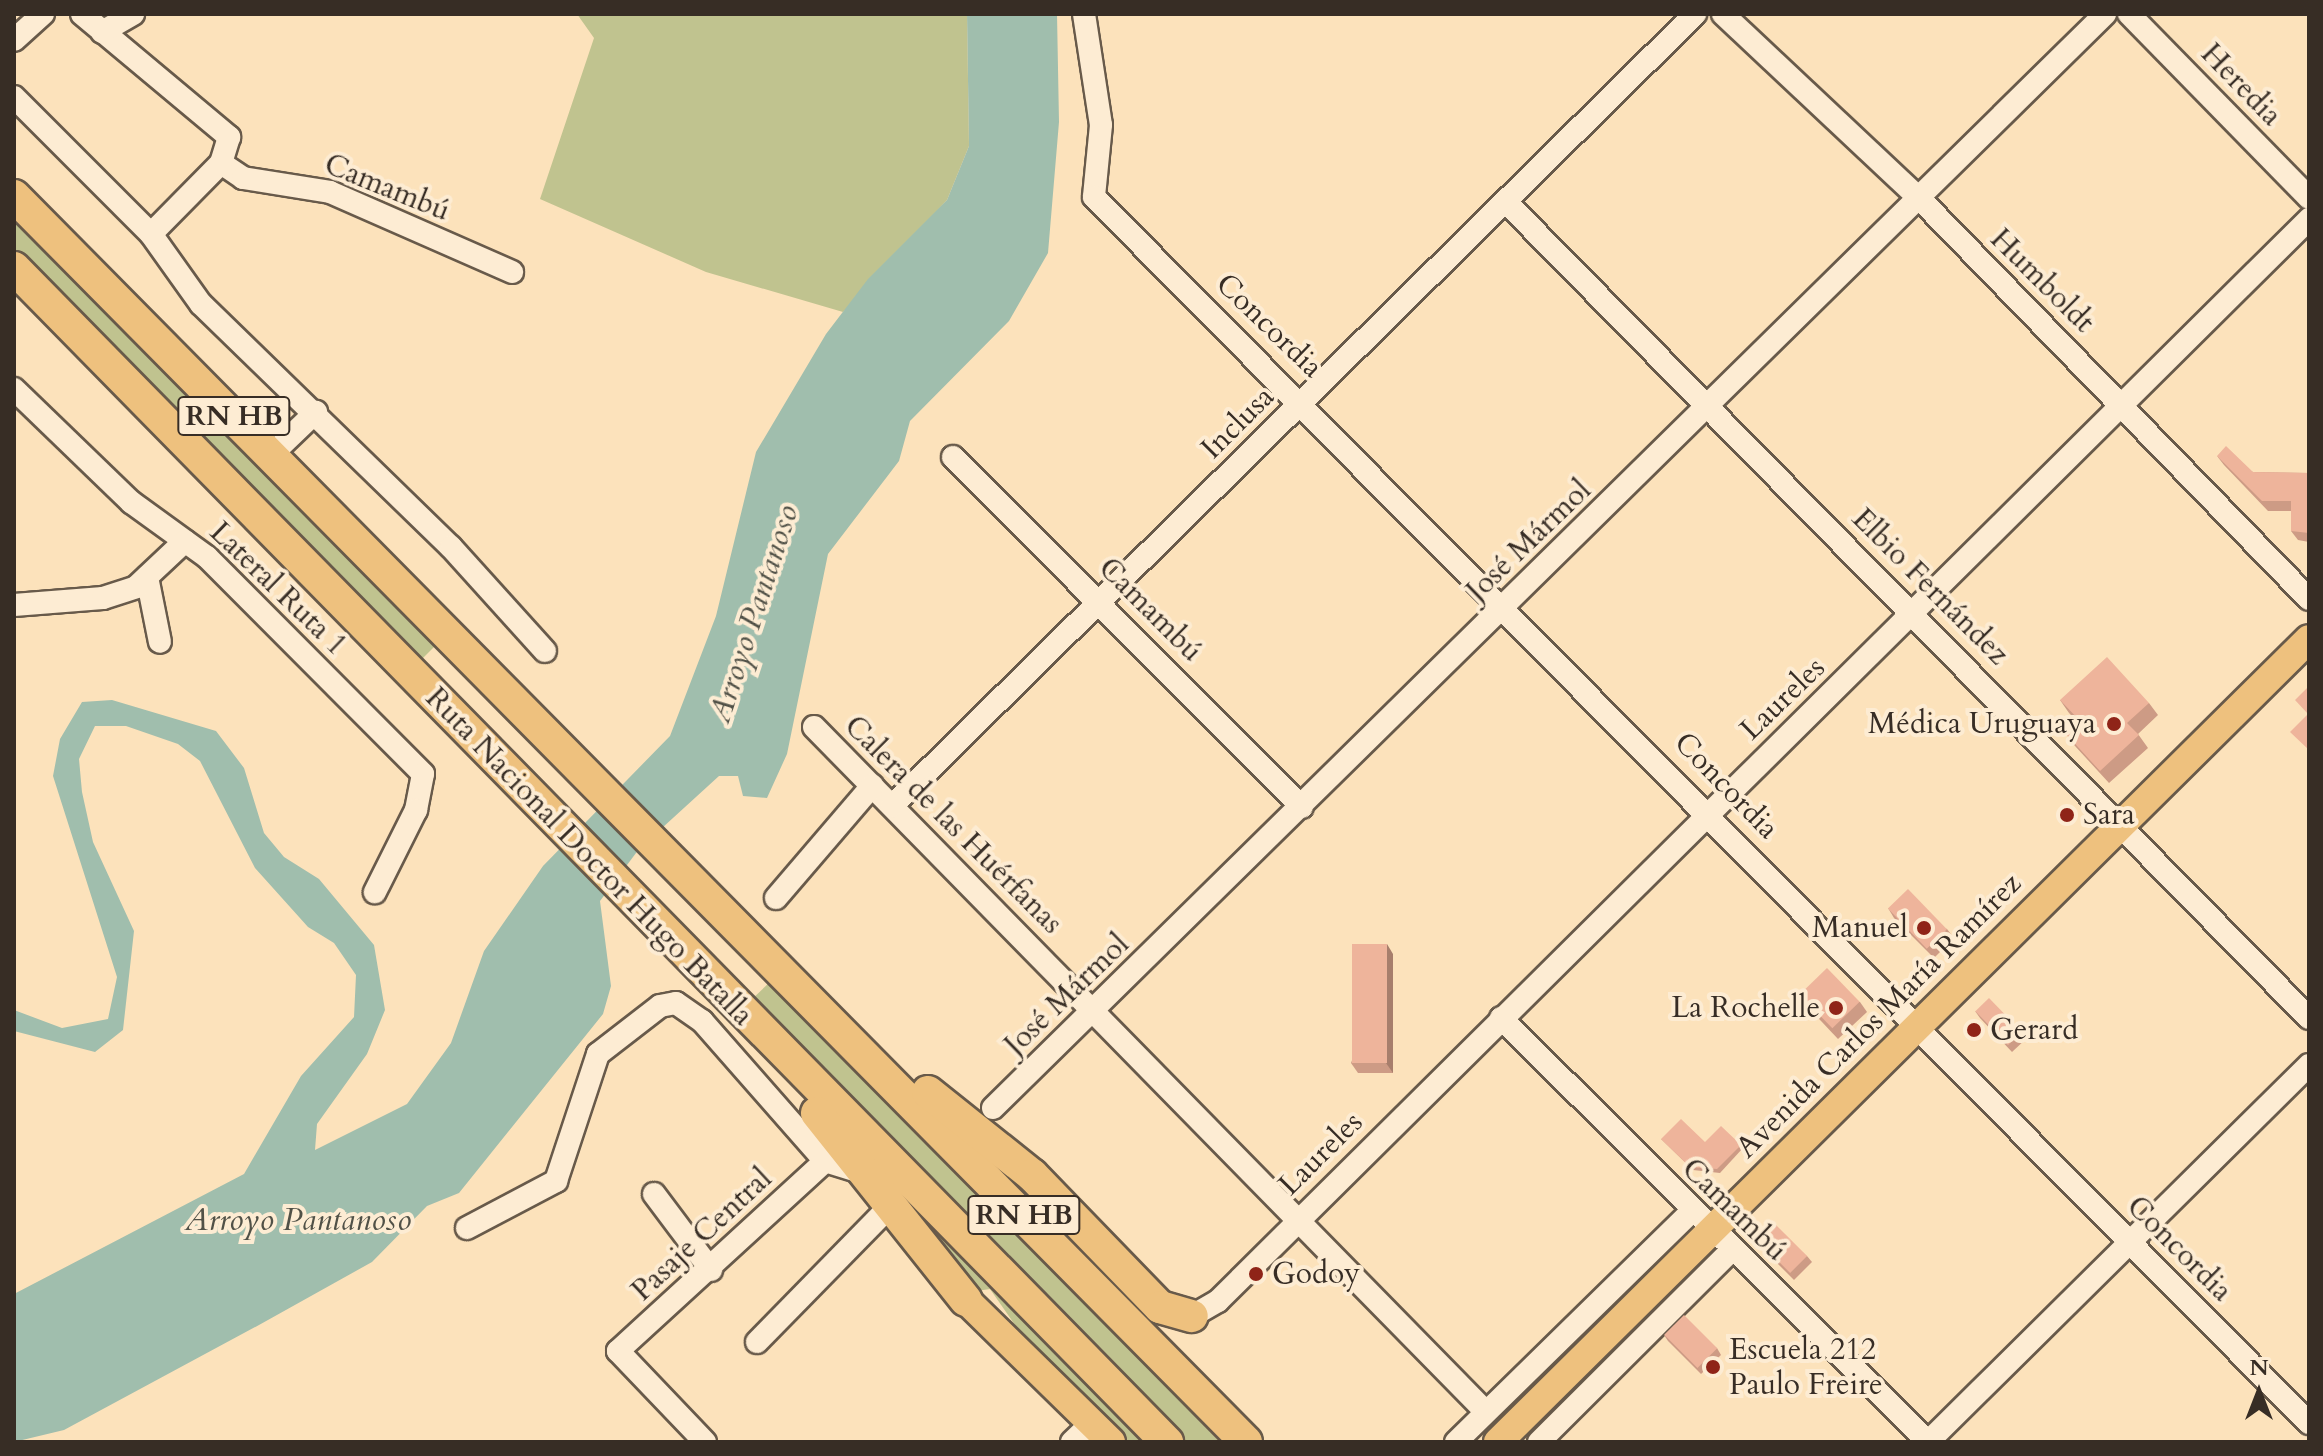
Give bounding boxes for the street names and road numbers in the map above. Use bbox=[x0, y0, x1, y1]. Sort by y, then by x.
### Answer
street label: Heredia bbox=[2193, 36, 2289, 134]
street label: Camambú bbox=[319, 147, 455, 229]
street label: Humboldt bbox=[1982, 221, 2102, 341]
street label: Concordia bbox=[1208, 266, 1330, 386]
street label: Inclusa bbox=[1194, 379, 1282, 467]
road number: RN HB bbox=[176, 392, 292, 440]
street label: José Mármol bbox=[1459, 473, 1599, 609]
street label: Elbio Fernández bbox=[1844, 501, 2016, 673]
street label: Lateral Ruta 1 bbox=[202, 515, 354, 663]
street label: Camambú bbox=[1091, 551, 1209, 669]
street label: Laureles bbox=[1733, 650, 1833, 748]
street label: Ruta Nacional Doctor Hugo Batalla bbox=[418, 681, 760, 1033]
street label: Calera de las Huérfanas bbox=[836, 708, 1070, 942]
street label: Concordia bbox=[1666, 725, 1786, 847]
street label: Avenida Carlos María Ramírez bbox=[1729, 866, 2029, 1166]
street label: José Mármol bbox=[997, 927, 1137, 1063]
street label: Laureles bbox=[1272, 1105, 1370, 1203]
street label: Camambú bbox=[1674, 1151, 1794, 1269]
street label: Pasaje Central bbox=[624, 1161, 780, 1309]
street label: Concordia bbox=[2119, 1189, 2239, 1309]
road number: RN HB bbox=[966, 1191, 1082, 1239]

